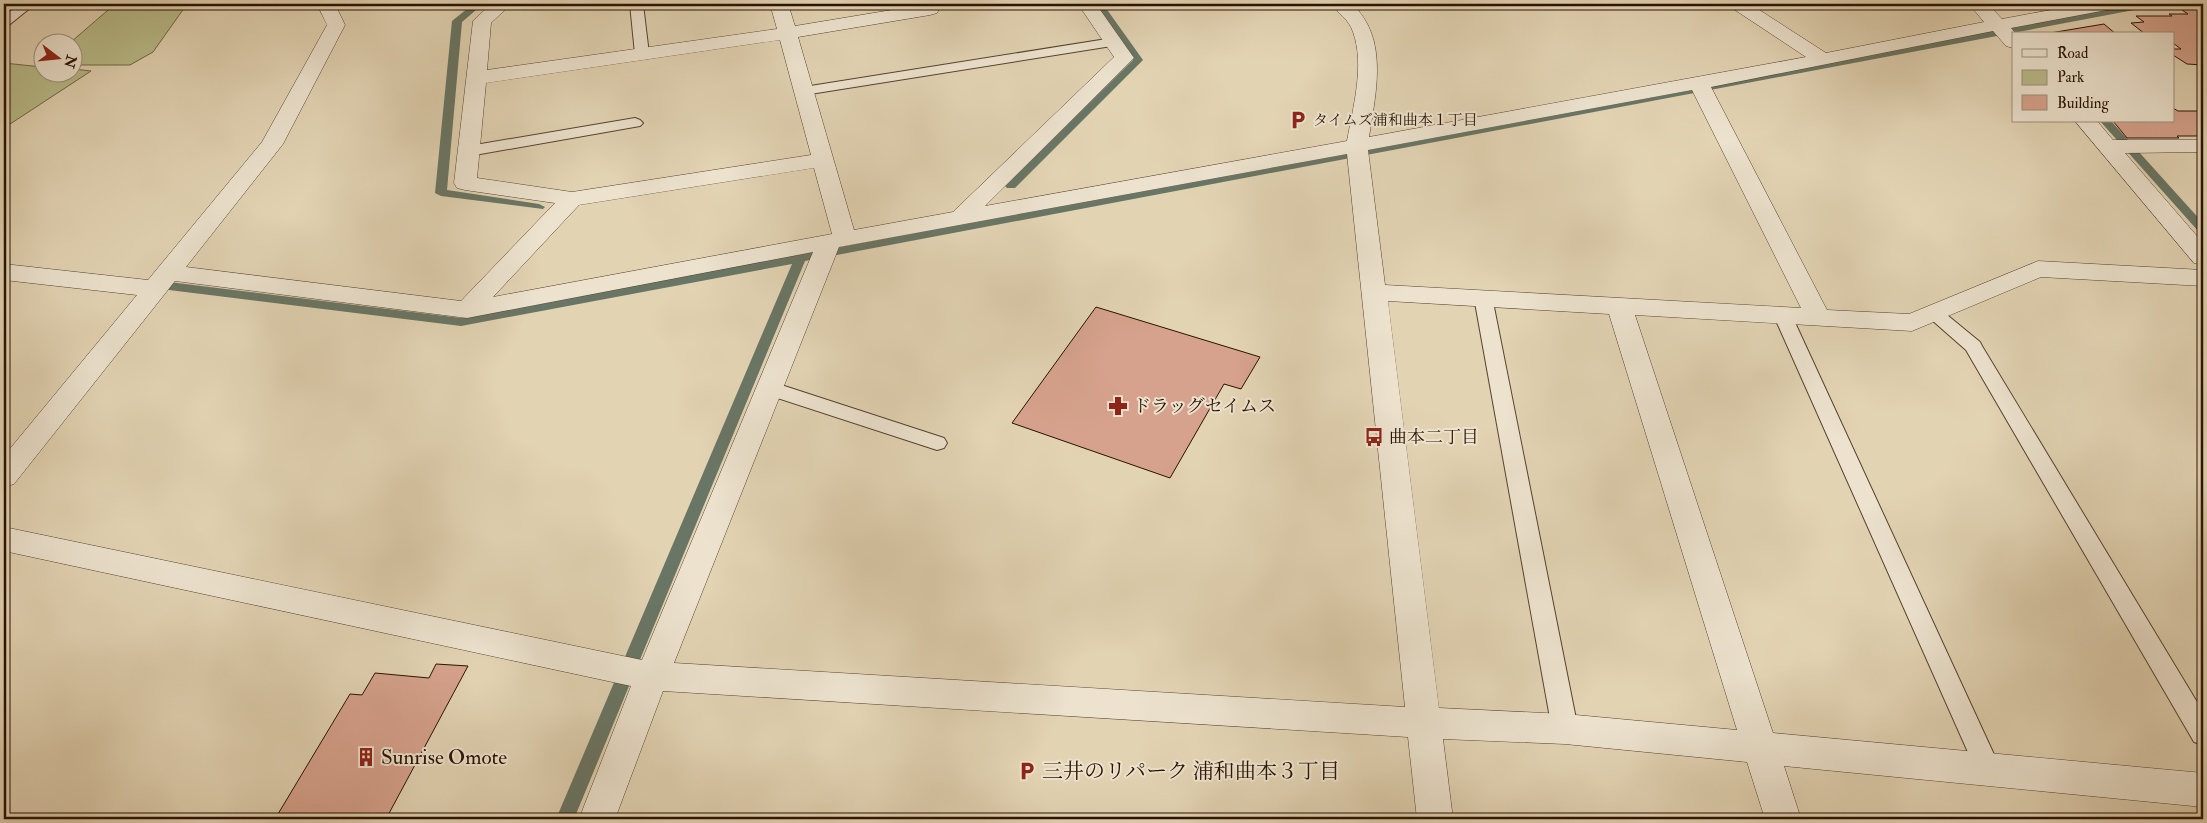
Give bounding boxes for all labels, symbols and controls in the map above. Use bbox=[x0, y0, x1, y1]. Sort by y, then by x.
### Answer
north arrow bbox=[32, 32, 82, 82]
legend bbox=[2012, 32, 2174, 122]
text: Road bbox=[2057, 44, 2089, 63]
text: N bbox=[60, 52, 80, 70]
text: Park bbox=[2057, 68, 2084, 87]
text: Building bbox=[2057, 94, 2109, 113]
parking icon: タイムズ浦和曲本１丁目 bbox=[1287, 109, 1309, 131]
place label: タイムズ浦和曲本１丁目 bbox=[1313, 111, 1478, 130]
pharmacy icon: ドラッグセイムス bbox=[1107, 395, 1129, 417]
place label: ドラッグセイムス bbox=[1133, 395, 1276, 418]
bus stop icon: 曲本二丁目 bbox=[1363, 426, 1385, 448]
place label: 曲本二丁目 bbox=[1389, 426, 1479, 449]
place label: Sunrise Omote bbox=[381, 744, 507, 771]
building icon: Sunrise Omote bbox=[355, 746, 377, 768]
place label: 三井のリパーク 浦和曲本３丁目 bbox=[1042, 758, 1340, 785]
parking icon: 三井のリパーク 浦和曲本３丁目 bbox=[1016, 760, 1038, 782]

